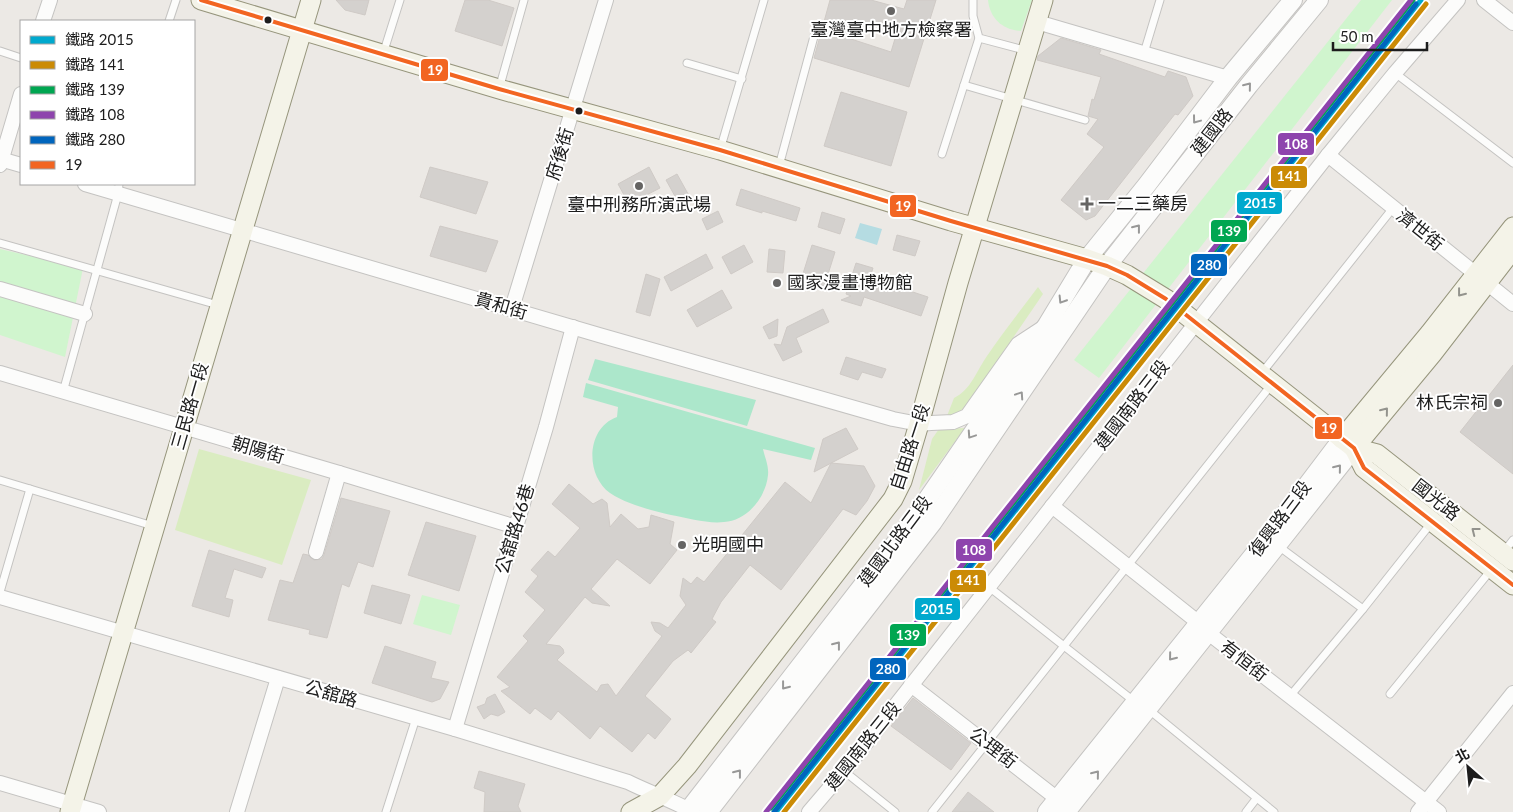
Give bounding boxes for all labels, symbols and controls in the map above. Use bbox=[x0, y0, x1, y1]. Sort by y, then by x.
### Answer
marker: 臺灣臺中地方檢察署 bbox=[885, 5, 897, 17]
unlabelled marker bbox=[263, 15, 273, 25]
place label: 臺灣臺中地方檢察署 bbox=[810, 18, 972, 40]
legend bbox=[20, 20, 195, 185]
scale bar bbox=[1333, 20, 1427, 52]
text: 50 m bbox=[1340, 27, 1374, 45]
text: 鐵路 2015 bbox=[65, 30, 134, 48]
text: 鐵路 141 bbox=[65, 55, 125, 73]
line badge: 19 bbox=[420, 58, 449, 82]
text: 19 bbox=[427, 61, 443, 78]
text: 鐵路 139 bbox=[65, 80, 125, 98]
one-way arrow bbox=[1243, 83, 1252, 92]
street label: 建國路 bbox=[1186, 103, 1237, 159]
text: 鐵路 108 bbox=[65, 105, 125, 123]
unlabelled marker bbox=[574, 106, 584, 116]
one-way arrow bbox=[1194, 114, 1202, 123]
street label: 府後街 bbox=[541, 125, 577, 183]
text: 鐵路 280 bbox=[65, 130, 125, 148]
line badge: 108 bbox=[1277, 132, 1315, 156]
text: 108 bbox=[1284, 135, 1308, 152]
text: 19 bbox=[65, 155, 82, 173]
line badge: 141 bbox=[1270, 165, 1308, 189]
text: 141 bbox=[1277, 167, 1301, 184]
marker: 臺中刑務所演武場 bbox=[633, 180, 645, 192]
line badge: 2015 bbox=[1236, 191, 1283, 215]
place label: 一二三藥房 bbox=[1098, 192, 1188, 214]
place label: 臺中刑務所演武場 bbox=[567, 193, 711, 215]
line badge: 19 bbox=[889, 194, 917, 218]
text: 2015 bbox=[1244, 194, 1276, 211]
text: 19 bbox=[895, 197, 911, 214]
marker: 一二三藥房 bbox=[1080, 197, 1094, 211]
street label: 濟世街 bbox=[1393, 204, 1449, 255]
line badge: 139 bbox=[1210, 219, 1248, 243]
text: 139 bbox=[1217, 222, 1241, 239]
one-way arrow bbox=[1131, 224, 1140, 234]
line badge: 280 bbox=[1190, 253, 1228, 277]
text: 280 bbox=[1197, 256, 1221, 273]
place label: 國家漫畫博物館 bbox=[787, 271, 913, 293]
marker: 國家漫畫博物館 bbox=[771, 277, 783, 289]
street label: 貴和街 bbox=[472, 287, 530, 323]
one-way arrow bbox=[1458, 287, 1467, 296]
one-way arrow bbox=[1058, 295, 1068, 304]
street label: 建國南路三段 bbox=[1089, 355, 1173, 454]
street label: 三民路一段 bbox=[166, 359, 212, 452]
one-way arrow bbox=[1014, 391, 1023, 401]
place label: 林氏宗祠 bbox=[1416, 391, 1488, 413]
marker: 林氏宗祠 bbox=[1492, 397, 1504, 409]
street label: 自由路一段 bbox=[885, 400, 933, 493]
one-way arrow bbox=[1380, 407, 1389, 416]
line badge: 19 bbox=[1314, 416, 1343, 440]
text: 19 bbox=[1321, 419, 1337, 436]
one-way arrow bbox=[968, 429, 977, 439]
street label: 朝陽街 bbox=[229, 431, 287, 467]
one-way arrow bbox=[1333, 465, 1341, 474]
street label: 國光路 bbox=[1409, 474, 1465, 525]
street label: 復興路三段 bbox=[1243, 476, 1315, 561]
street label: 公舘路46巷 bbox=[490, 481, 538, 576]
street label: 建國北路三段 bbox=[853, 491, 935, 590]
one-way arrow bbox=[1472, 528, 1481, 536]
place label: 光明國中 bbox=[692, 533, 764, 555]
line badge: 108 bbox=[955, 538, 993, 562]
marker: 光明國中 bbox=[676, 539, 688, 551]
text: 108 bbox=[962, 541, 986, 558]
line badge: 141 bbox=[949, 569, 987, 593]
text: 141 bbox=[956, 571, 980, 588]
line badge: 2015 bbox=[914, 597, 961, 621]
text: 2015 bbox=[921, 600, 953, 617]
line badge: 139 bbox=[889, 623, 927, 647]
text: 139 bbox=[896, 626, 920, 643]
street label: 有恒街 bbox=[1217, 635, 1273, 686]
one-way arrow bbox=[832, 642, 840, 651]
one-way arrow bbox=[1169, 651, 1178, 660]
line badge: 280 bbox=[869, 657, 907, 681]
text: 280 bbox=[876, 660, 900, 677]
street label: 公舘路 bbox=[302, 675, 360, 711]
one-way arrow bbox=[782, 680, 791, 690]
street label: 建國南路三段 bbox=[820, 696, 905, 794]
street label: 公理街 bbox=[966, 722, 1022, 773]
north arrow bbox=[1443, 742, 1493, 792]
text: 北 bbox=[1452, 744, 1472, 766]
one-way arrow bbox=[732, 770, 741, 779]
one-way arrow bbox=[1091, 771, 1099, 780]

